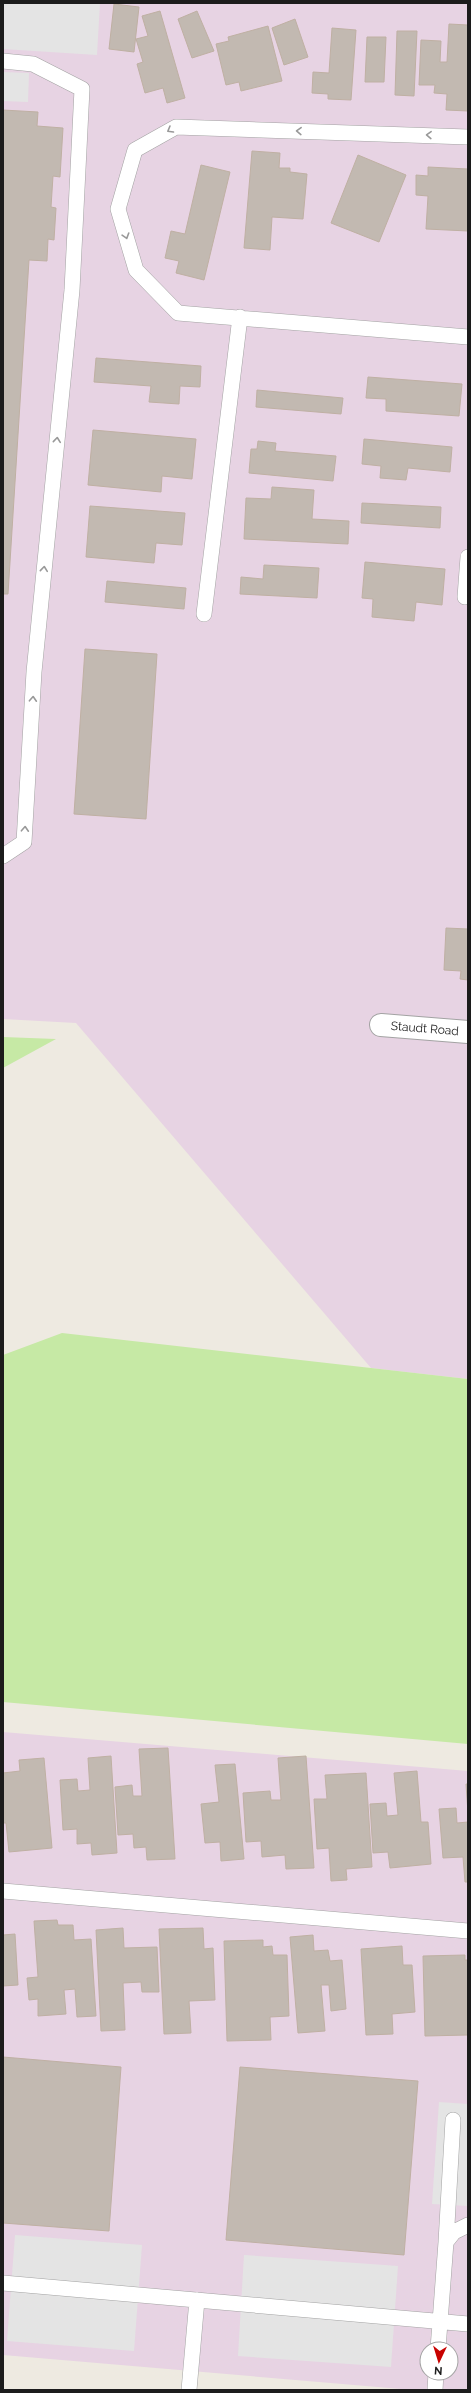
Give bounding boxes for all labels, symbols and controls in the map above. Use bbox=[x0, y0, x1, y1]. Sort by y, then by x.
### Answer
one-way arrow bbox=[167, 125, 174, 133]
one-way arrow bbox=[296, 127, 302, 135]
one-way arrow bbox=[426, 131, 432, 140]
one-way arrow bbox=[121, 232, 130, 239]
one-way arrow bbox=[52, 437, 61, 443]
one-way arrow bbox=[40, 566, 49, 573]
one-way arrow bbox=[28, 696, 37, 702]
one-way arrow bbox=[21, 826, 30, 832]
street label: Staudt Road bbox=[390, 1019, 459, 1038]
north arrow bbox=[419, 2341, 459, 2381]
text: N bbox=[434, 2364, 443, 2377]

